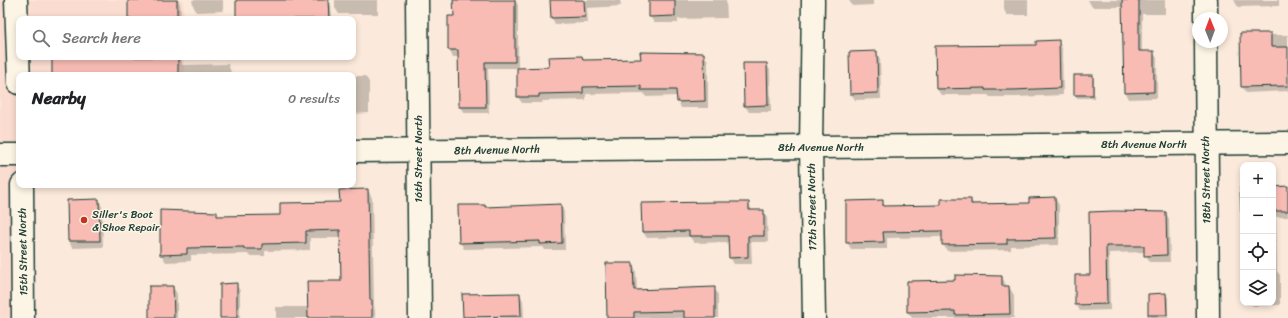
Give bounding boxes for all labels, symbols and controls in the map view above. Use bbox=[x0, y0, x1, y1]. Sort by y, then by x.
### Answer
north arrow bbox=[1192, 12, 1228, 48]
search box bbox=[16, 16, 356, 60]
text: Search here bbox=[62, 25, 141, 51]
icon: search bbox=[30, 27, 52, 49]
text: Nearby bbox=[32, 83, 86, 113]
text: 0 results bbox=[288, 87, 340, 110]
street label: 16th Street North bbox=[409, 115, 428, 203]
street label: 8th Avenue North bbox=[1101, 135, 1187, 154]
street label: 18th Street North bbox=[1196, 136, 1216, 224]
street label: 8th Avenue North bbox=[778, 138, 864, 157]
street label: 8th Avenue North bbox=[454, 140, 540, 160]
map controls bbox=[1240, 162, 1276, 306]
button: + bbox=[1240, 162, 1276, 198]
street label: 17th Street North bbox=[802, 163, 822, 251]
button: − bbox=[1240, 198, 1276, 234]
place label: Siller's Boot & Shoe Repair bbox=[92, 205, 160, 237]
street label: 15th Street North bbox=[13, 208, 33, 296]
marker: Siller's Boot & Shoe Repair bbox=[79, 215, 89, 225]
button: locate bbox=[1240, 234, 1276, 270]
button: layers bbox=[1240, 270, 1276, 306]

